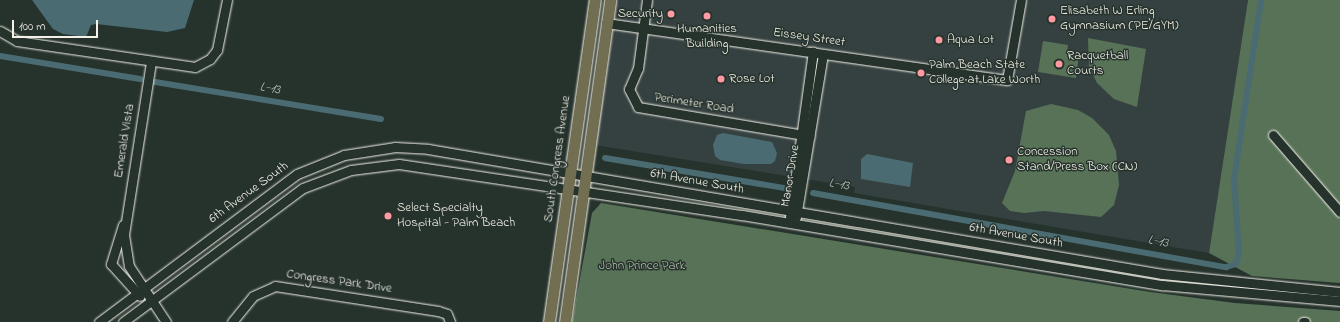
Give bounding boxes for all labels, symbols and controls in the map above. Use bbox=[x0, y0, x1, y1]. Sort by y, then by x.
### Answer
place label: Elisabeth W Erling Gymnasium (PE/GYM) bbox=[1060, 4, 1179, 35]
place label: Security bbox=[618, 6, 663, 22]
marker: Security bbox=[666, 9, 676, 19]
marker: Humanities Building bbox=[702, 11, 712, 21]
scale bar bbox=[14, 12, 100, 38]
marker: Elisabeth W Erling Gymnasium (PE/GYM) bbox=[1047, 14, 1057, 24]
text: 100 m bbox=[19, 18, 46, 36]
place label: Humanities Building bbox=[677, 22, 737, 53]
street label: Eissey Street bbox=[772, 25, 846, 51]
place label: Aqua Lot bbox=[947, 32, 994, 48]
marker: Aqua Lot bbox=[934, 35, 944, 45]
place label: Racquetball Courts bbox=[1067, 49, 1128, 80]
place label: Palm Beach State College at Lake Worth bbox=[929, 58, 1040, 89]
marker: Racquetball Courts bbox=[1054, 59, 1064, 69]
marker: Palm Beach State College at Lake Worth bbox=[916, 68, 926, 78]
place label: Rose Lot bbox=[729, 71, 775, 87]
marker: Rose Lot bbox=[716, 74, 726, 84]
water label: L-13 bbox=[258, 79, 282, 99]
street label: Perimeter Road bbox=[653, 90, 735, 118]
street label: South Congress Avenue bbox=[541, 95, 575, 223]
street label: Emerald Vista bbox=[111, 103, 139, 179]
street label: Manor Drive bbox=[778, 144, 804, 208]
place label: Concession Stand/Press Box (CN) bbox=[1017, 145, 1137, 176]
marker: Concession Stand/Press Box (CN) bbox=[1004, 155, 1014, 165]
street label: 6th Avenue South bbox=[206, 159, 292, 227]
street label: 6th Avenue South bbox=[649, 166, 745, 198]
water label: L-13 bbox=[827, 175, 851, 195]
place label: Select Specialty Hospital - Palm Beach bbox=[397, 201, 515, 232]
marker: Select Specialty Hospital - Palm Beach bbox=[382, 210, 394, 222]
street label: 6th Avenue South bbox=[968, 220, 1064, 252]
water label: L-13 bbox=[1146, 232, 1170, 252]
park label: John Prince Park bbox=[599, 258, 685, 274]
street label: Congress Park Drive bbox=[285, 267, 393, 297]

